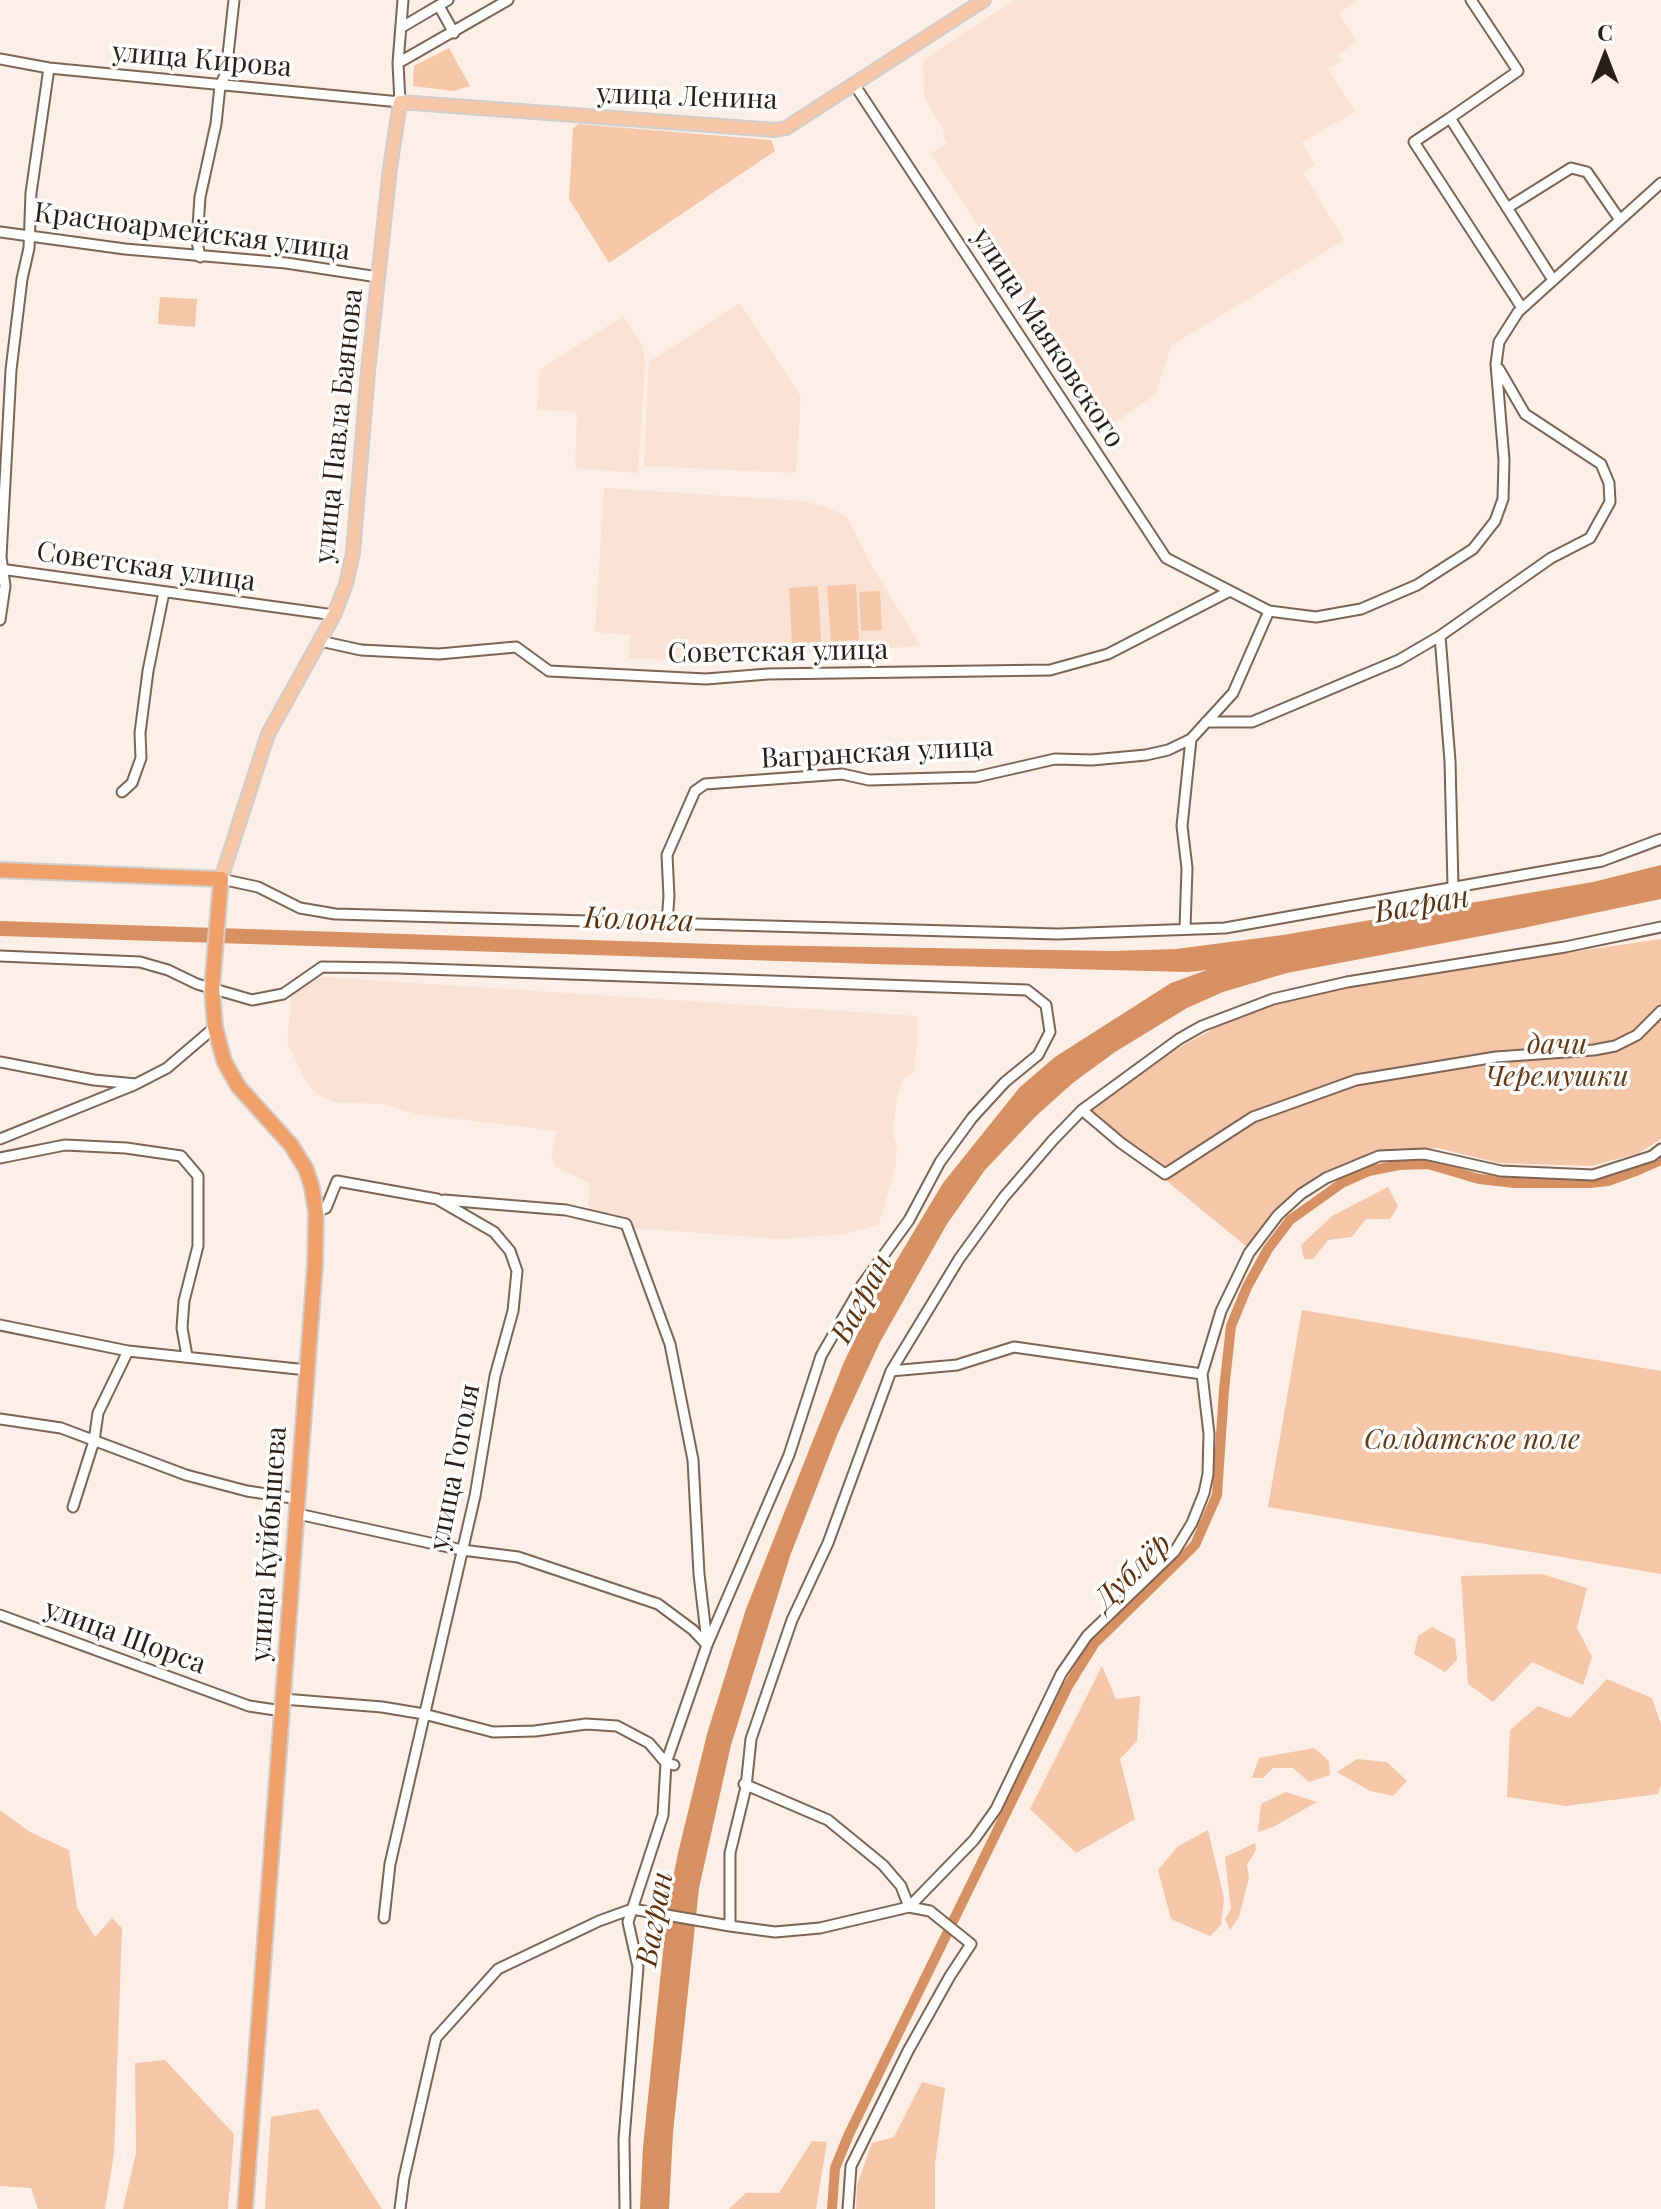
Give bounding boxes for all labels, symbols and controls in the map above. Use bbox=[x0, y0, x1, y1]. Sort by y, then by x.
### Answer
north arrow bbox=[1565, 16, 1645, 96]
text: С bbox=[1597, 17, 1613, 47]
street label: улица Кирова bbox=[111, 35, 293, 85]
street label: улица Ленина bbox=[596, 77, 778, 117]
street label: Красноармейская улица bbox=[32, 196, 352, 268]
street label: улица Маяковского bbox=[964, 222, 1132, 454]
street label: улица Павла Баянова bbox=[308, 287, 370, 565]
street label: Советская улица bbox=[34, 535, 258, 599]
street label: Советская улица bbox=[667, 633, 889, 671]
street label: Вагранская улица bbox=[760, 730, 994, 776]
water label: Вагран bbox=[1372, 879, 1472, 931]
water label: Колонга bbox=[583, 900, 695, 940]
park label: дачи Черемушки bbox=[1485, 1028, 1629, 1094]
water label: Вагран bbox=[824, 1248, 900, 1350]
street label: улица Гоголя bbox=[422, 1381, 488, 1553]
park label: Солдатское поле bbox=[1364, 1423, 1580, 1457]
street label: улица Куйбышева bbox=[244, 1425, 294, 1663]
water label: Дублёр bbox=[1087, 1527, 1179, 1617]
street label: улица Щорса bbox=[40, 1592, 210, 1682]
water label: Вагран bbox=[629, 1869, 681, 1969]

